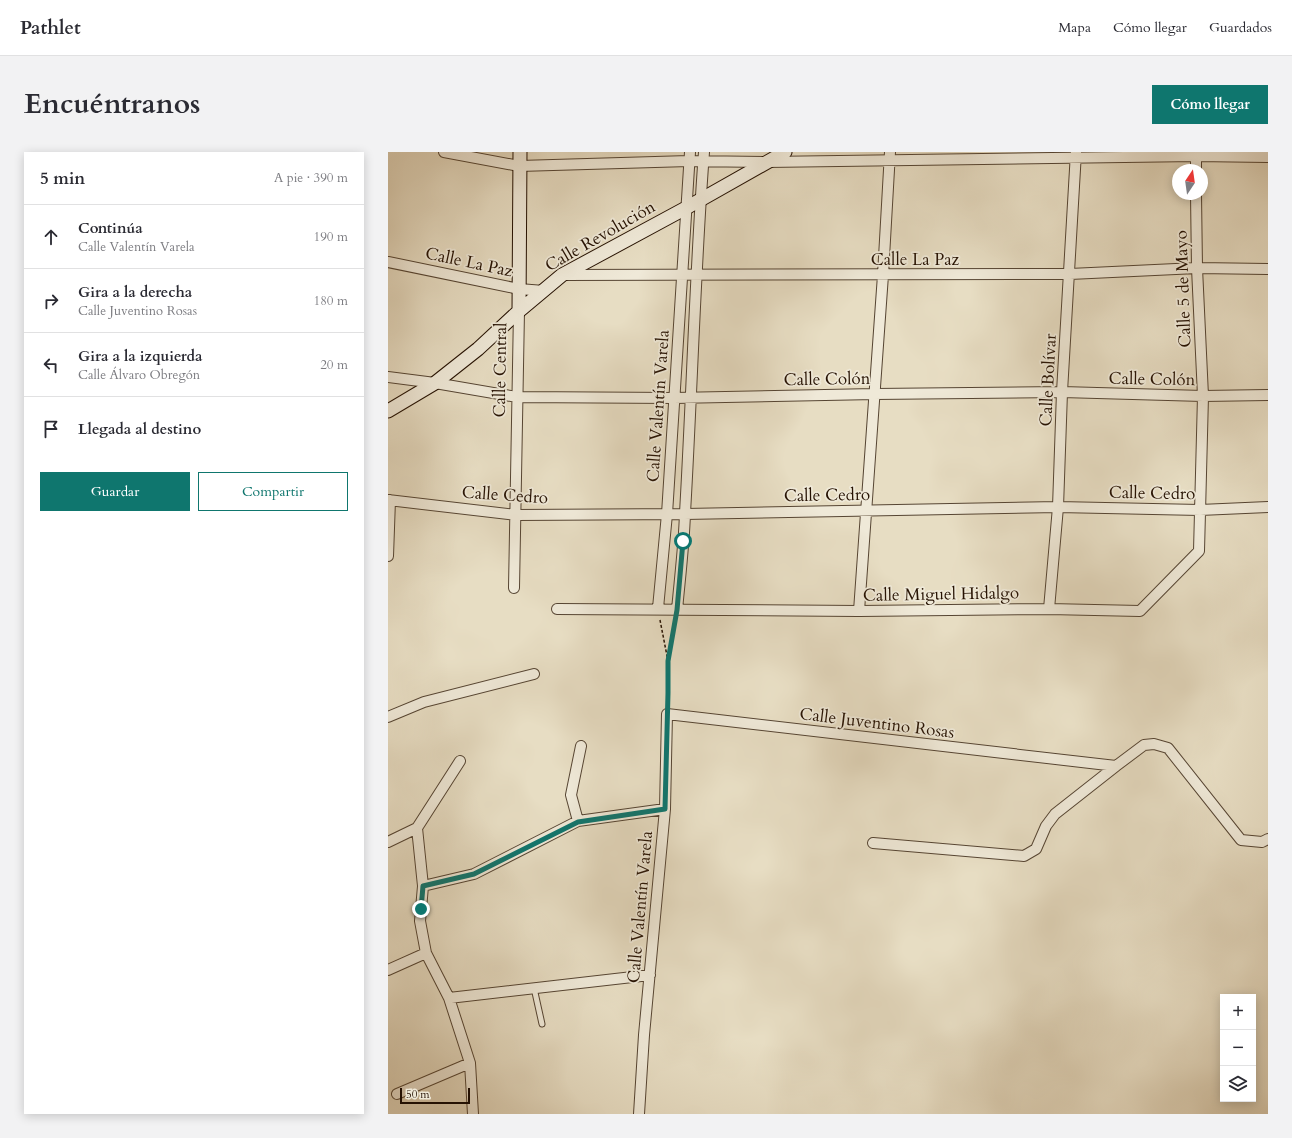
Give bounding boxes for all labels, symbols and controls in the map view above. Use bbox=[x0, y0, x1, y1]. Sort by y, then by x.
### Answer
text: Pathlet bbox=[20, 15, 81, 41]
text: Mapa bbox=[1058, 18, 1091, 37]
text: Cómo llegar bbox=[1113, 18, 1187, 37]
text: Guardados bbox=[1209, 18, 1272, 37]
text: Encuéntranos bbox=[24, 85, 200, 123]
button: Cómo llegar bbox=[1152, 85, 1268, 124]
north arrow bbox=[1172, 164, 1208, 200]
text: 5 min bbox=[40, 167, 85, 190]
text: A pie · 390 m bbox=[274, 169, 348, 187]
street label: Calle Revolución bbox=[541, 195, 660, 277]
text: Continúa bbox=[78, 218, 143, 238]
icon: ahead bbox=[40, 226, 62, 248]
text: 190 m bbox=[314, 228, 348, 246]
street label: Calle 5 de Mayo bbox=[1169, 230, 1197, 348]
text: Calle Valentín Varela bbox=[78, 238, 195, 256]
street label: Calle La Paz bbox=[423, 242, 515, 283]
street label: Calle La Paz bbox=[871, 248, 960, 271]
text: Gira a la derecha bbox=[78, 282, 192, 302]
icon: right bbox=[40, 290, 62, 312]
text: 180 m bbox=[314, 292, 348, 310]
text: Calle Juventino Rosas bbox=[78, 302, 197, 320]
street label: Calle Central bbox=[488, 322, 512, 418]
street label: Calle Valentín Varela bbox=[641, 328, 675, 483]
street label: Calle Bolívar bbox=[1034, 332, 1062, 427]
text: Gira a la izquierda bbox=[78, 346, 202, 366]
icon: left bbox=[40, 354, 62, 376]
text: 20 m bbox=[320, 356, 348, 374]
text: Calle Álvaro Obregón bbox=[78, 366, 200, 384]
street label: Calle Colón bbox=[783, 367, 871, 391]
street label: Calle Colón bbox=[1108, 367, 1196, 391]
icon: arrive bbox=[40, 418, 62, 440]
text: Llegada al destino bbox=[78, 419, 201, 439]
button: Guardar bbox=[40, 472, 190, 511]
button: Compartir bbox=[198, 472, 348, 511]
street label: Calle Cedro bbox=[461, 481, 549, 509]
street label: Calle Cedro bbox=[1109, 481, 1195, 505]
street label: Calle Cedro bbox=[784, 483, 870, 507]
route start bbox=[674, 532, 692, 550]
street label: Calle Miguel Hidalgo bbox=[863, 581, 1019, 607]
street label: Calle Juventino Rosas bbox=[798, 702, 956, 744]
street label: Calle Valentín Varela bbox=[622, 829, 658, 984]
route end bbox=[412, 900, 430, 918]
map controls bbox=[1220, 994, 1256, 1102]
button: + bbox=[1220, 994, 1256, 1030]
button: − bbox=[1220, 1030, 1256, 1066]
button: layers bbox=[1220, 1066, 1256, 1102]
scale bar bbox=[400, 1086, 470, 1105]
text: 50 m bbox=[406, 1087, 430, 1102]

